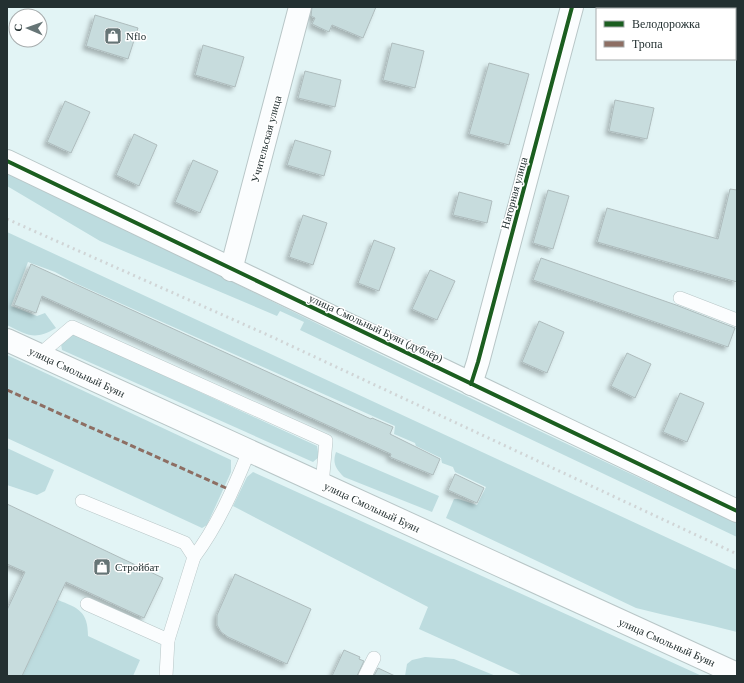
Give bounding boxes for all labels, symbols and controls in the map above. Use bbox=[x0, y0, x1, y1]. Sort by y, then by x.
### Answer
north arrow bbox=[8, 8, 48, 48]
legend bbox=[596, 8, 736, 60]
text: Велодорожка bbox=[632, 17, 701, 31]
text: С bbox=[12, 23, 24, 32]
shop icon: Nflo bbox=[103, 26, 123, 46]
place label: Nflo bbox=[126, 30, 147, 42]
text: Тропа bbox=[632, 37, 663, 51]
street label: Учительская улица bbox=[249, 94, 283, 184]
street label: Нагорная улица bbox=[499, 156, 529, 230]
street label: улица Смольный Буян (дублёр) bbox=[307, 292, 445, 365]
street label: улица Смольный Буян bbox=[27, 345, 127, 400]
street label: улица Смольный Буян bbox=[322, 480, 422, 535]
shop icon: Стройбат bbox=[92, 557, 112, 577]
place label: Стройбат bbox=[115, 561, 159, 573]
street label: улица Смольный Буян bbox=[617, 615, 717, 669]

